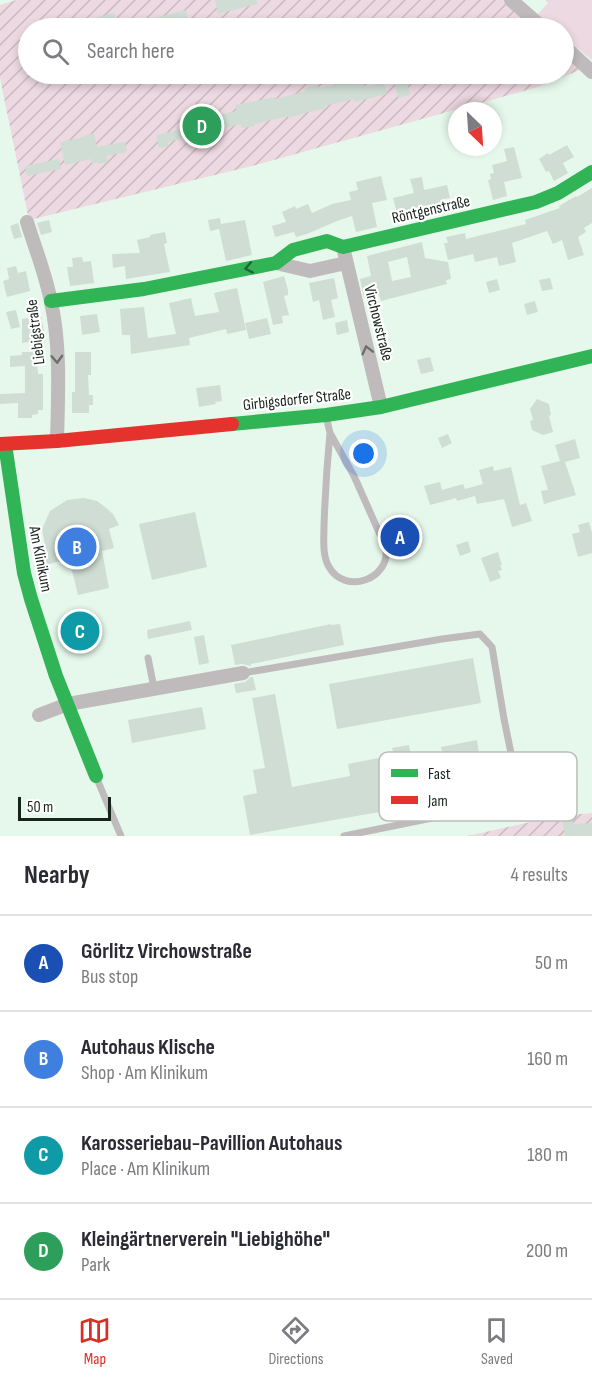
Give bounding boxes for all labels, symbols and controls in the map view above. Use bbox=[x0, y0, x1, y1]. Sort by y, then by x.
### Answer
search box bbox=[18, 18, 574, 84]
icon: search bbox=[39, 35, 72, 68]
text: Search here bbox=[87, 38, 174, 65]
north arrow bbox=[448, 102, 502, 156]
pin: D bbox=[182, 104, 222, 148]
street label: Röntgenstraße bbox=[390, 192, 472, 228]
one-way arrow bbox=[244, 261, 254, 274]
street label: Virchowstraße bbox=[359, 283, 397, 363]
street label: Liebigstraße bbox=[23, 298, 49, 366]
one-way arrow bbox=[362, 345, 375, 355]
one-way arrow bbox=[50, 355, 63, 364]
street label: Girbigsdorfer Straße bbox=[242, 385, 352, 415]
your location bbox=[349, 439, 378, 468]
pin: A bbox=[380, 514, 420, 560]
street label: Am Klinikum bbox=[24, 524, 56, 593]
pin: B bbox=[58, 524, 97, 570]
pin: C bbox=[60, 608, 100, 654]
legend bbox=[379, 752, 577, 821]
text: Fast bbox=[428, 765, 451, 784]
text: Jam bbox=[427, 792, 448, 811]
scale bar bbox=[18, 794, 111, 822]
text: 50 m bbox=[27, 798, 53, 817]
text: Nearby bbox=[24, 860, 90, 891]
text: 4 results bbox=[511, 863, 568, 887]
text: Görlitz Virchowstraße bbox=[81, 938, 252, 965]
text: A bbox=[39, 951, 48, 975]
text: 50 m bbox=[535, 951, 568, 975]
text: Bus stop bbox=[81, 965, 138, 989]
text: Autohaus Klische bbox=[81, 1034, 215, 1061]
text: B bbox=[39, 1047, 48, 1071]
text: 160 m bbox=[527, 1047, 568, 1071]
text: Shop · Am Klinikum bbox=[81, 1061, 208, 1085]
text: Karosseriebau-Pavillion Autohaus bbox=[81, 1130, 342, 1157]
text: C bbox=[38, 1143, 49, 1167]
text: 180 m bbox=[527, 1143, 568, 1167]
text: Place · Am Klinikum bbox=[81, 1157, 210, 1181]
text: Kleingärtnerverein "Liebighöhe" bbox=[81, 1226, 330, 1253]
text: D bbox=[38, 1239, 49, 1263]
text: 200 m bbox=[526, 1239, 568, 1263]
text: Park bbox=[81, 1253, 110, 1277]
tab: Map bbox=[78, 1314, 111, 1369]
tab: Directions bbox=[268, 1314, 323, 1369]
tab: Saved bbox=[480, 1314, 513, 1369]

